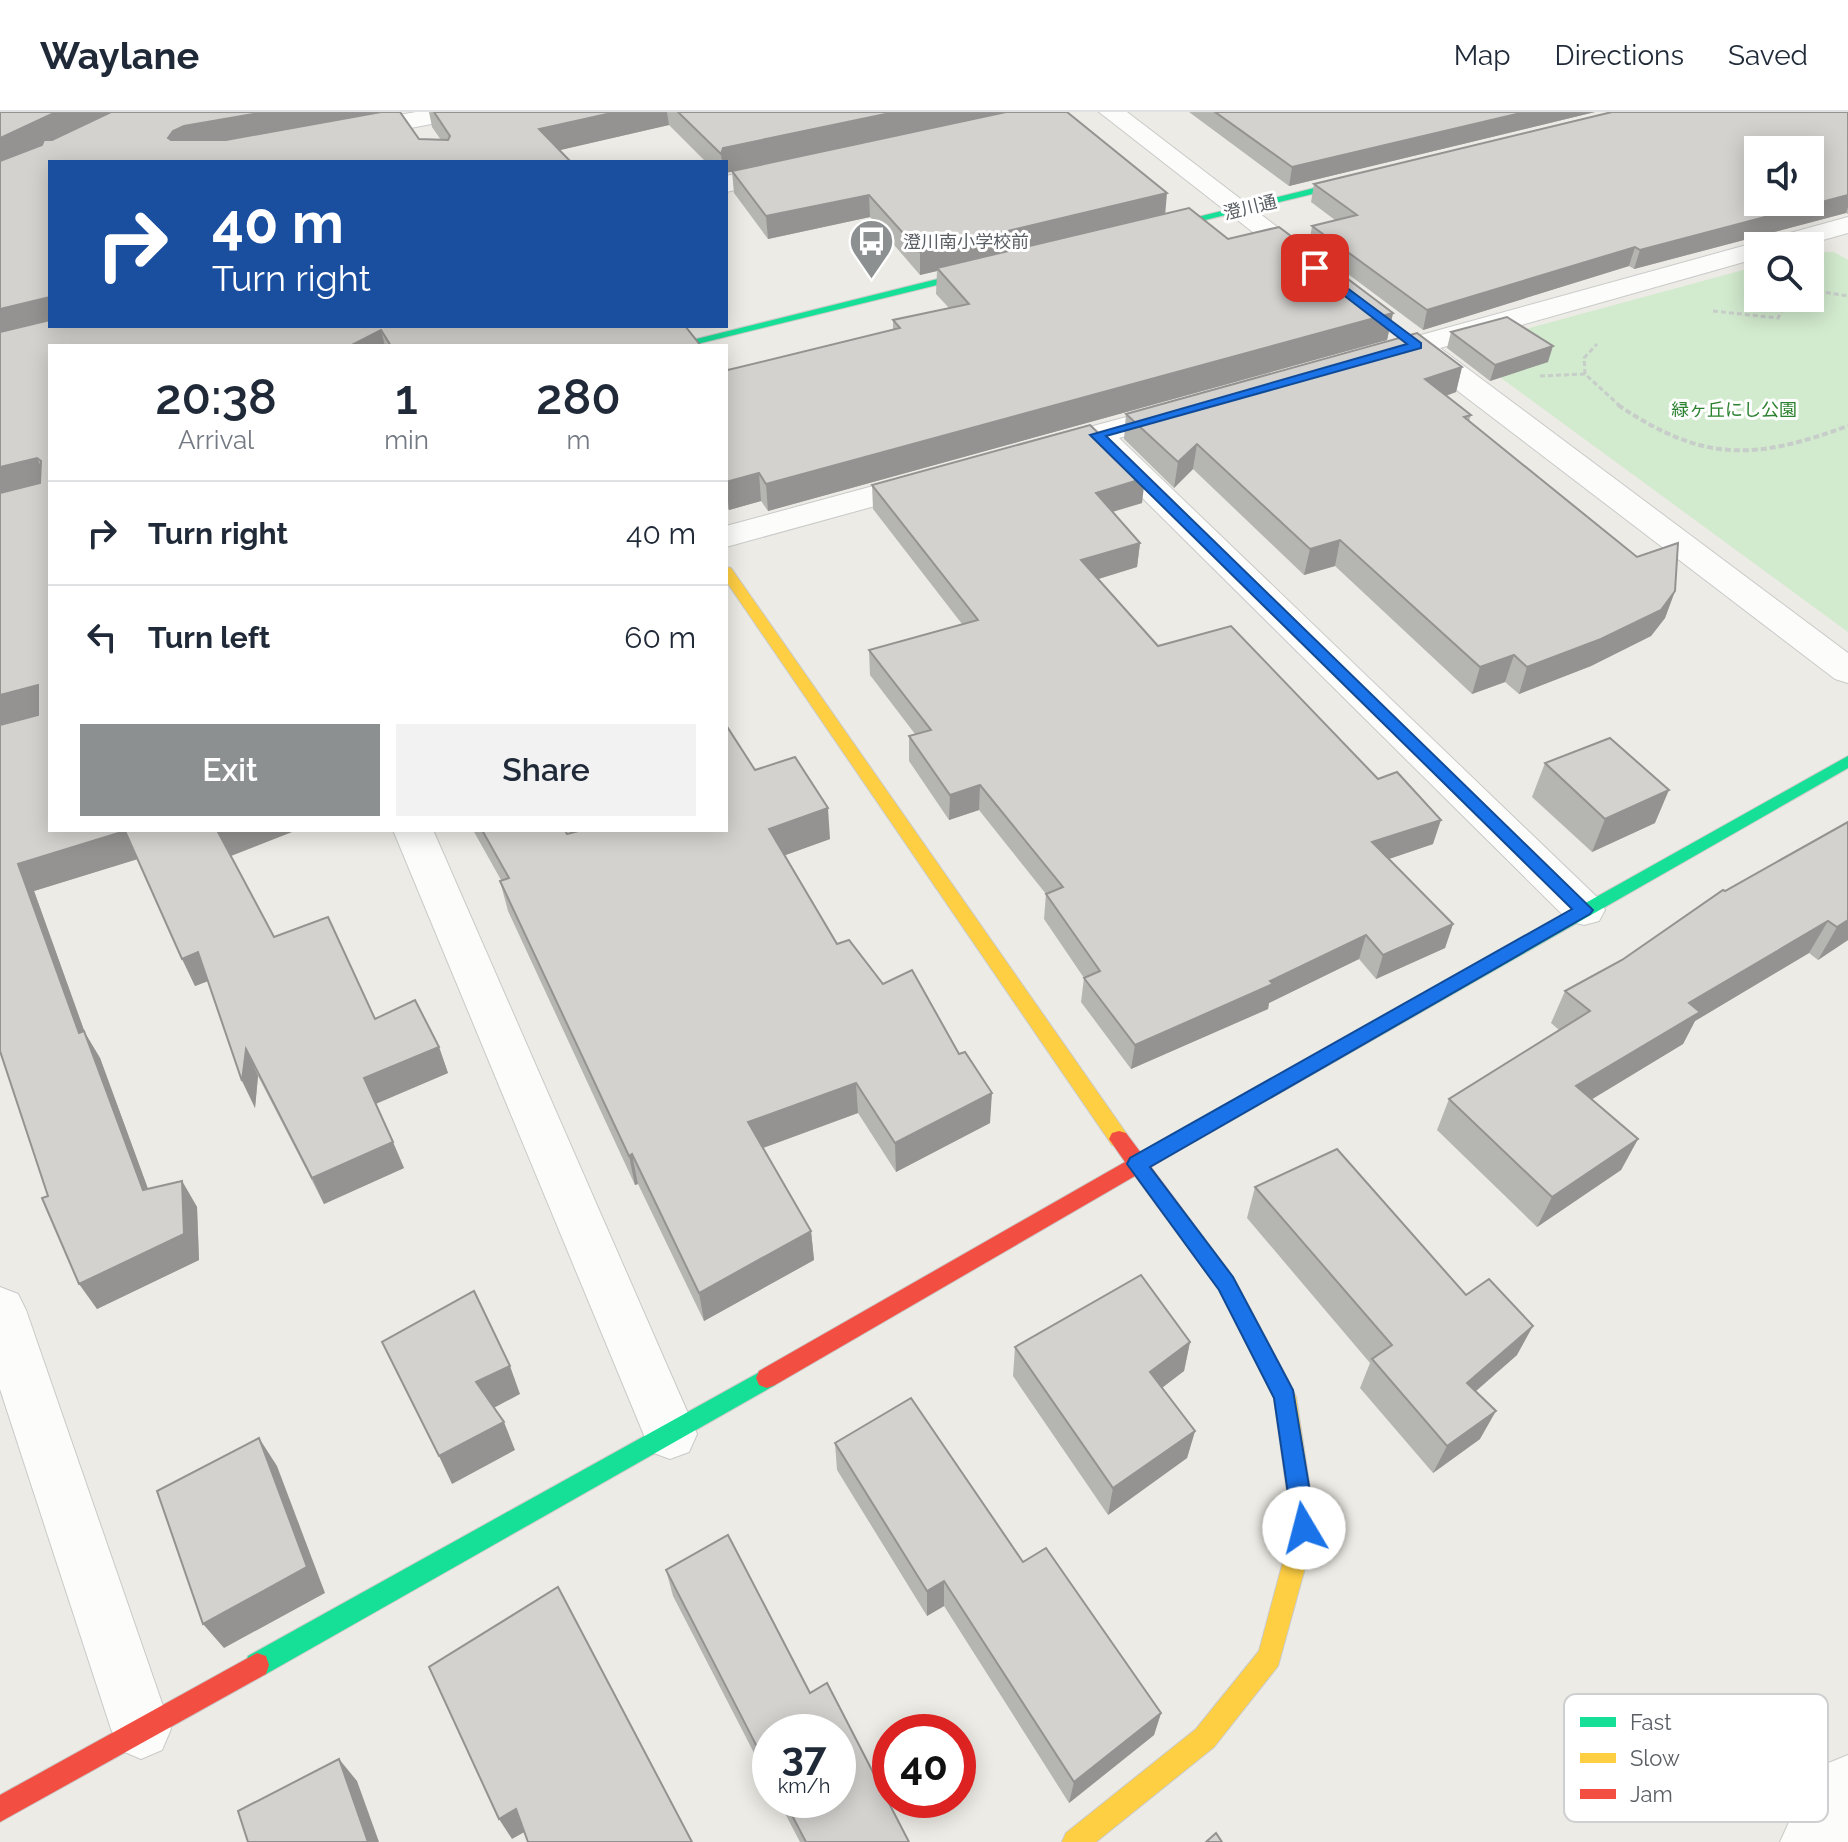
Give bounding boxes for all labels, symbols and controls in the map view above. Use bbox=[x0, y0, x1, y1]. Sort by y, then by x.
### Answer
text: Waylane bbox=[40, 33, 199, 78]
text: Map bbox=[1454, 39, 1511, 72]
text: Directions bbox=[1555, 39, 1684, 72]
text: Saved bbox=[1728, 39, 1808, 72]
map controls bbox=[1744, 136, 1824, 312]
button: sound bbox=[1744, 136, 1824, 216]
text: 40 m bbox=[212, 190, 344, 256]
street label: 澄川通 bbox=[1221, 190, 1279, 224]
icon: right bbox=[80, 192, 184, 296]
bus stop icon: 澄川南小学校前 bbox=[848, 217, 896, 280]
place label: 澄川南小学校前 bbox=[903, 231, 1029, 252]
button: search bbox=[1744, 232, 1824, 312]
pin bbox=[1281, 234, 1349, 302]
icon: arrive bbox=[1293, 246, 1337, 290]
text: Turn right bbox=[212, 257, 371, 299]
text: 20:38 bbox=[155, 369, 277, 425]
text: 1 bbox=[395, 369, 418, 425]
text: 280 bbox=[536, 369, 621, 425]
park label: 緑ヶ丘にし公園 bbox=[1671, 399, 1797, 420]
text: Arrival bbox=[178, 425, 254, 455]
text: min bbox=[384, 425, 429, 455]
text: m bbox=[566, 425, 590, 455]
icon: right bbox=[80, 511, 124, 555]
text: Turn right bbox=[148, 516, 288, 551]
text: 40 m bbox=[626, 516, 696, 551]
icon: left bbox=[80, 615, 124, 659]
text: Turn left bbox=[148, 620, 270, 655]
text: 60 m bbox=[624, 620, 696, 655]
button: Exit bbox=[80, 724, 380, 816]
button: Share bbox=[396, 724, 696, 816]
position arrow bbox=[1262, 1486, 1346, 1570]
legend bbox=[1564, 1694, 1828, 1822]
text: Fast bbox=[1630, 1709, 1672, 1735]
speed limit sign: 40 bbox=[872, 1714, 976, 1818]
text: 37 bbox=[782, 1732, 826, 1779]
text: Slow bbox=[1630, 1745, 1680, 1771]
text: km/h bbox=[778, 1774, 830, 1798]
text: Jam bbox=[1630, 1781, 1673, 1807]

